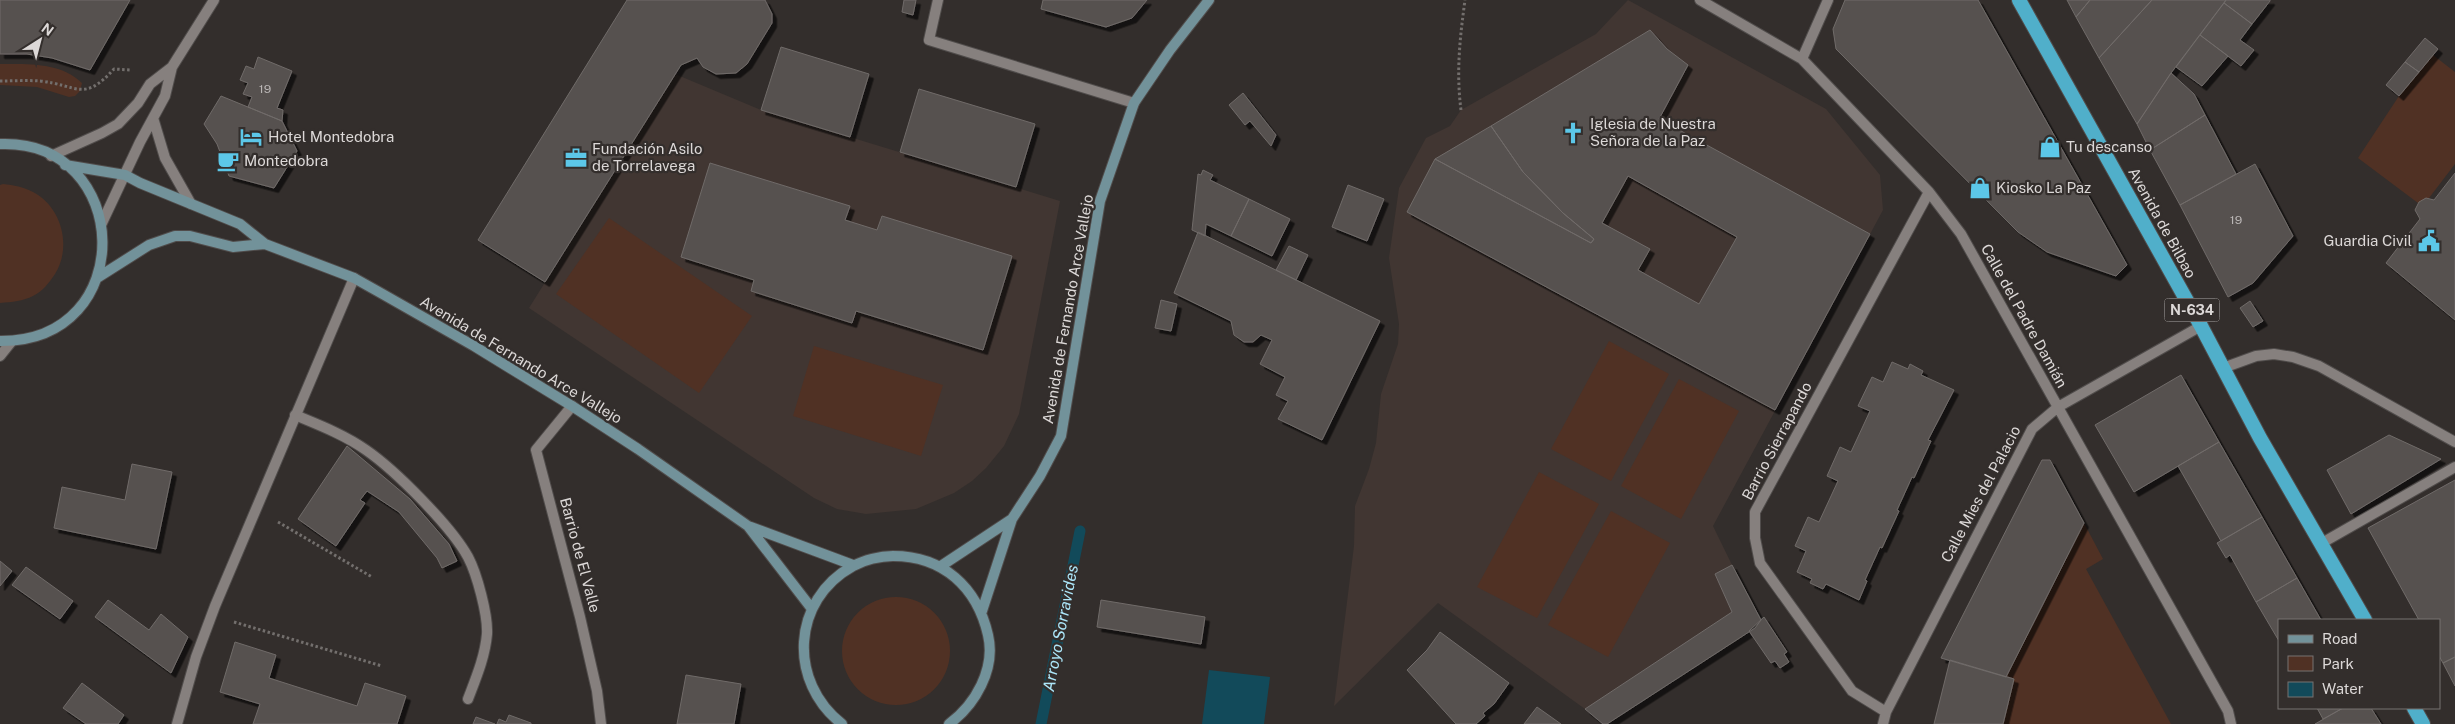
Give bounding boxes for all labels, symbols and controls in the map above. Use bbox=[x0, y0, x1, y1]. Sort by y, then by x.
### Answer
north arrow bbox=[15, 15, 65, 65]
text: N bbox=[39, 20, 57, 39]
house number: 19 bbox=[259, 82, 271, 96]
place label: Iglesia de Nuestra Señora de la Paz bbox=[1590, 115, 1716, 149]
church icon: Iglesia de Nuestra Señora de la Paz bbox=[1560, 120, 1586, 146]
hotel icon: Hotel Montedobra bbox=[238, 124, 264, 150]
place label: Hotel Montedobra bbox=[268, 128, 394, 145]
shop icon: Tu descanso bbox=[2037, 134, 2063, 160]
place label: Tu descanso bbox=[2066, 138, 2152, 155]
place label: Fundación Asilo de Torrelavega bbox=[592, 140, 703, 174]
office icon: Fundación Asilo de Torrelavega bbox=[563, 145, 589, 171]
cafe icon: Montedobra bbox=[215, 148, 241, 174]
place label: Montedobra bbox=[244, 152, 328, 169]
street label: Avenida de Bilbao bbox=[2125, 165, 2200, 281]
shop icon: Kiosko La Paz bbox=[1967, 175, 1993, 201]
place label: Kiosko La Paz bbox=[1996, 179, 2091, 196]
street label: Avenida de Fernando Arce Vallejo bbox=[1039, 193, 1096, 425]
house number: 19 bbox=[2230, 213, 2242, 227]
public building icon: Guardia Civil bbox=[2416, 228, 2442, 254]
place label: Guardia Civil bbox=[2324, 232, 2412, 249]
street label: Calle del Padre Damián bbox=[1978, 241, 2071, 390]
street label: Avenida de Fernando Arce Vallejo bbox=[417, 292, 625, 427]
road number: N-634 bbox=[2164, 298, 2220, 322]
street label: Barrio Sierrapando bbox=[1738, 379, 1815, 503]
street label: Calle Mies del Palacio bbox=[1937, 423, 2024, 565]
street label: Barrio de El Valle bbox=[557, 496, 604, 614]
water label: Arroyo Sorravides bbox=[1039, 563, 1082, 693]
legend bbox=[2278, 619, 2440, 709]
text: Road bbox=[2322, 630, 2358, 647]
text: Park bbox=[2322, 655, 2354, 672]
text: Water bbox=[2322, 680, 2364, 697]

